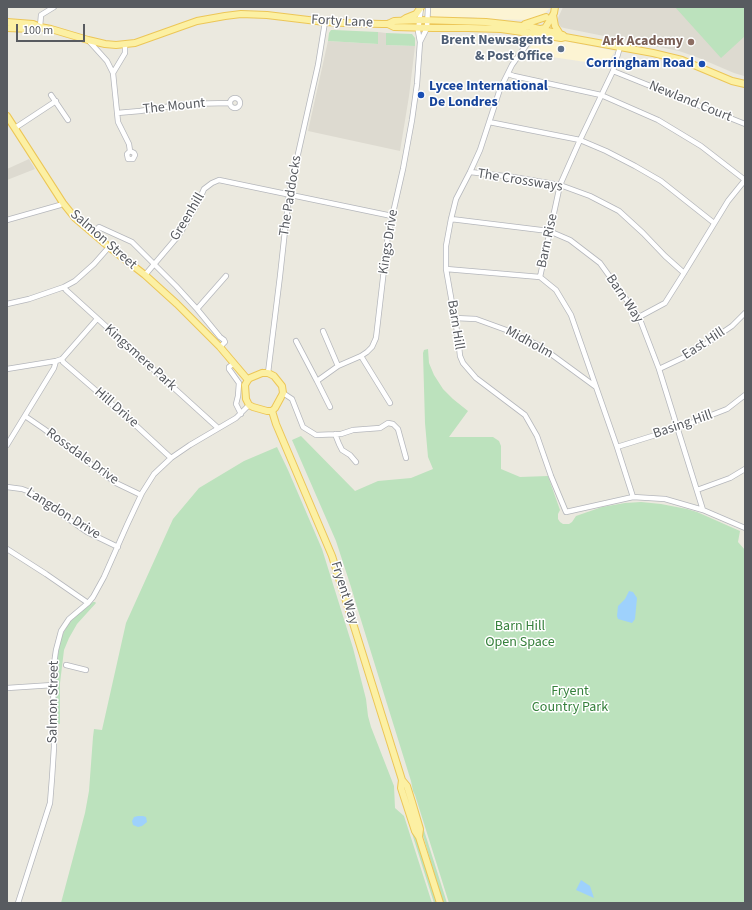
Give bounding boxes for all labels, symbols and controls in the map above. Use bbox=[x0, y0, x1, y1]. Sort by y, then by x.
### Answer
street label: Forty Lane bbox=[311, 12, 373, 32]
scale bar bbox=[18, 16, 87, 42]
text: 100 m bbox=[23, 22, 53, 39]
place label: Brent Newsagents & Post Office bbox=[441, 33, 553, 66]
place label: Ark Academy bbox=[603, 34, 683, 50]
marker: Ark Academy bbox=[686, 37, 696, 47]
marker: Brent Newsagents & Post Office bbox=[556, 44, 566, 54]
place label: Corringham Road bbox=[586, 56, 694, 72]
marker: Corringham Road bbox=[697, 59, 707, 69]
street label: Newland Court bbox=[646, 78, 734, 126]
place label: Lycee International De Londres bbox=[429, 79, 548, 112]
marker: Lycee International De Londres bbox=[416, 90, 426, 100]
street label: The Mount bbox=[142, 95, 206, 119]
street label: The Paddocks bbox=[276, 154, 306, 238]
street label: The Crossways bbox=[476, 166, 564, 196]
street label: Greenhill bbox=[167, 190, 209, 244]
street label: Salmon Street bbox=[66, 206, 140, 274]
street label: Kings Drive bbox=[376, 208, 402, 276]
street label: Barn Rise bbox=[534, 212, 562, 270]
street label: Barn Way bbox=[602, 272, 646, 326]
street label: Barn Hill bbox=[443, 299, 467, 351]
street label: Kingsmere Park bbox=[100, 321, 180, 395]
street label: Midholm bbox=[502, 323, 556, 363]
street label: East Hill bbox=[680, 324, 728, 364]
street label: Hill Drive bbox=[91, 384, 141, 432]
street label: Basing Hill bbox=[651, 407, 715, 443]
street label: Rossdale Drive bbox=[42, 425, 122, 489]
street label: Langdon Drive bbox=[23, 484, 103, 544]
street label: Fryent Way bbox=[326, 560, 362, 626]
park label: Barn Hill Open Space bbox=[485, 619, 555, 652]
street label: Salmon Street bbox=[45, 660, 63, 744]
park label: Fryent Country Park bbox=[532, 684, 608, 716]

